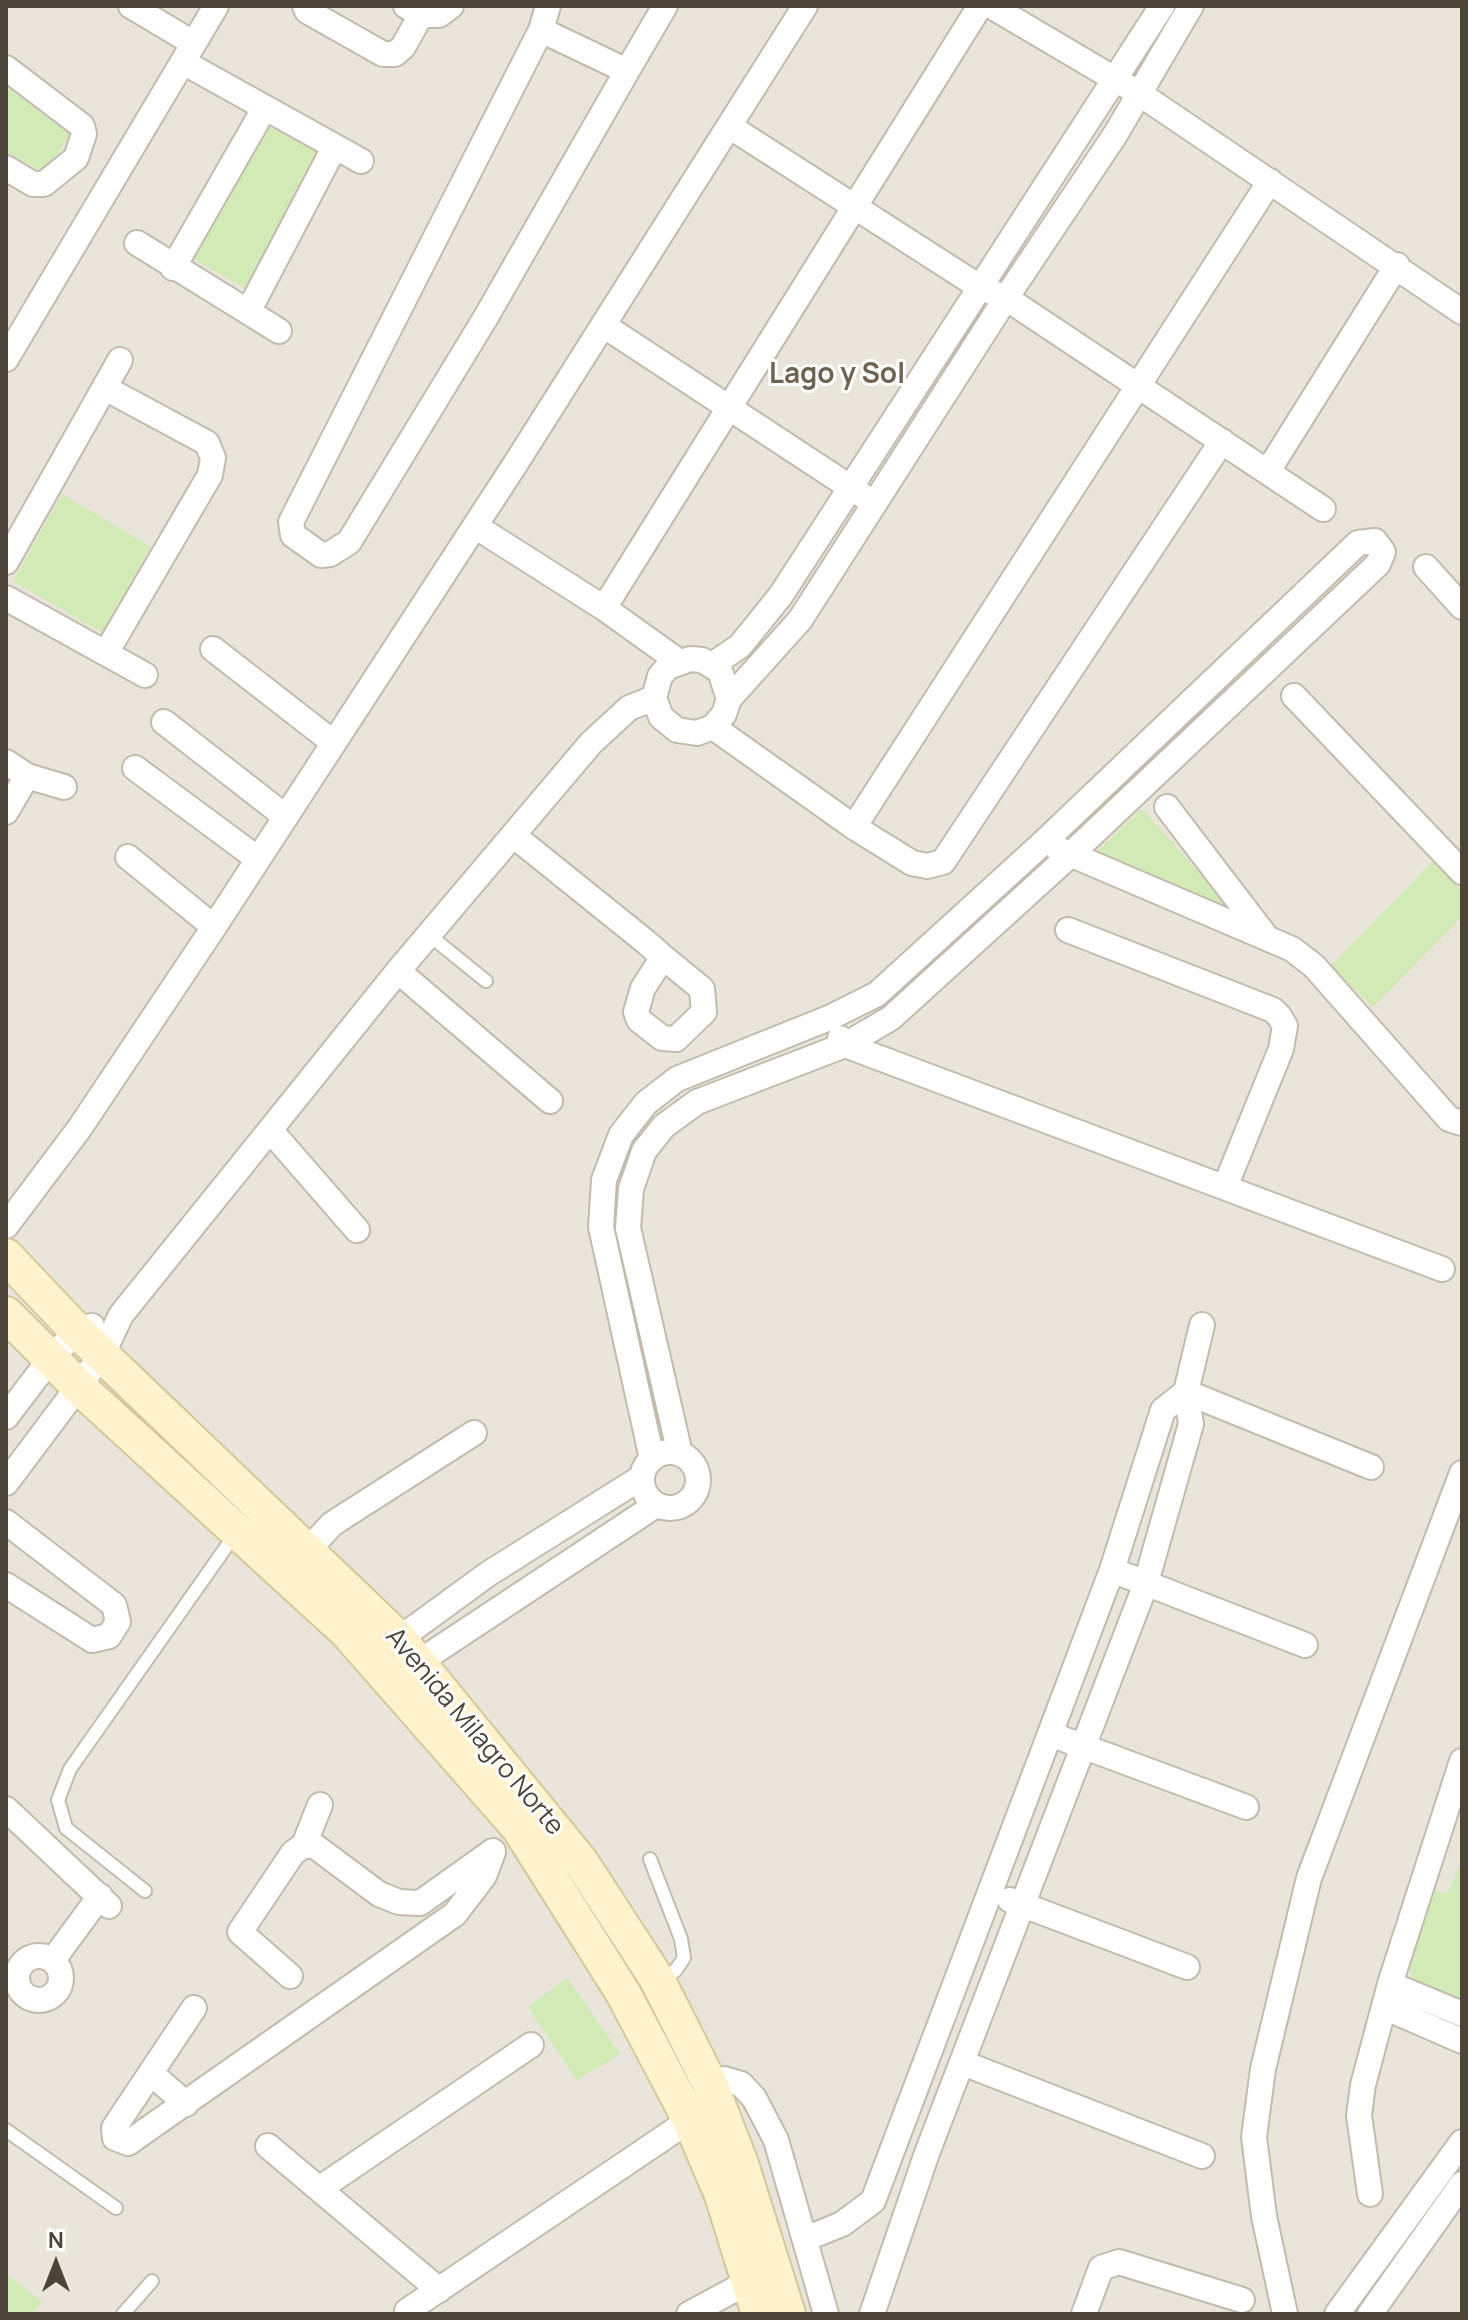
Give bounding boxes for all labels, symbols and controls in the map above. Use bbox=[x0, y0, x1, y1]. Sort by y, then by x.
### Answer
district label: Lago y Sol bbox=[769, 358, 905, 392]
street label: Avenida Milagro Norte bbox=[378, 1622, 570, 1842]
north arrow bbox=[16, 2224, 96, 2304]
text: N bbox=[48, 2225, 64, 2255]

